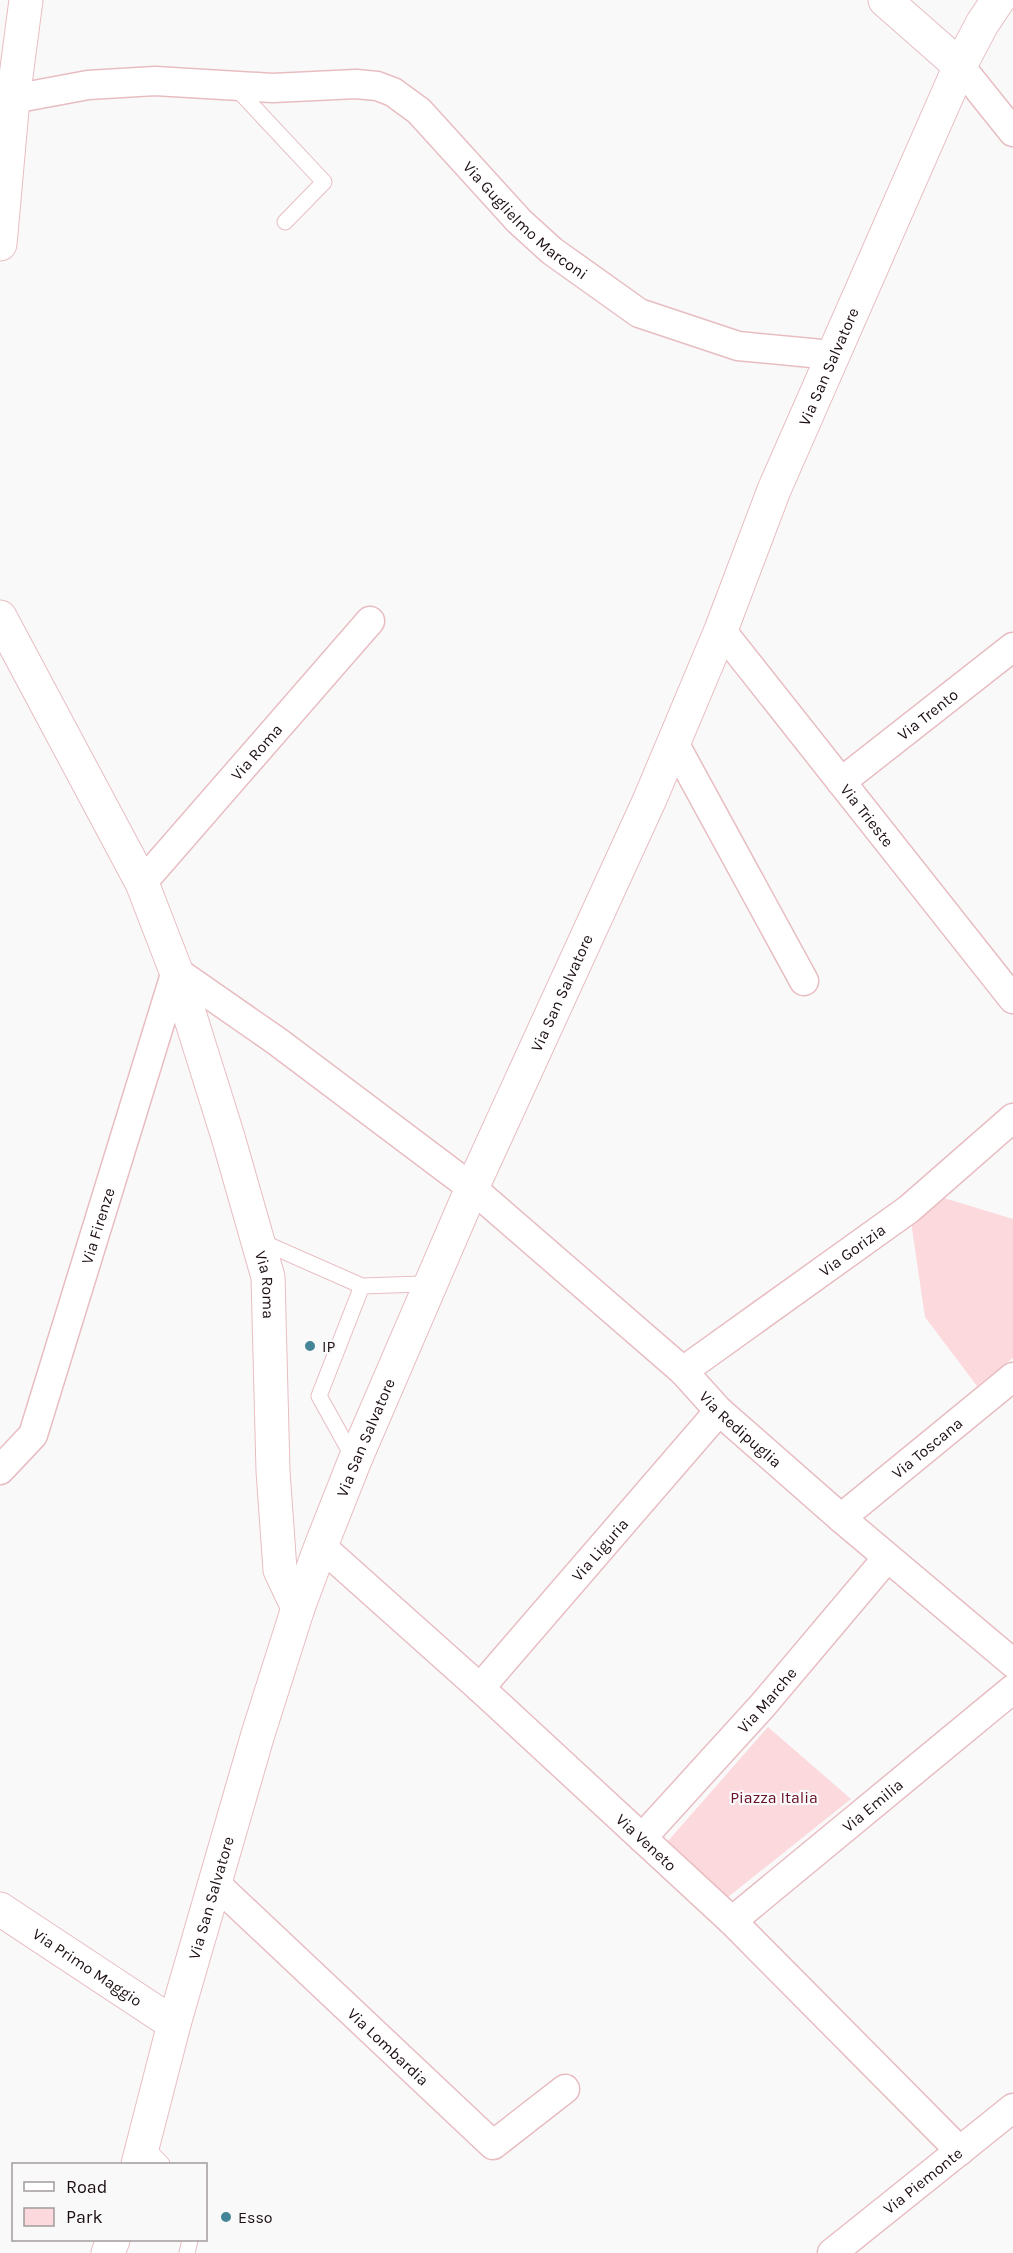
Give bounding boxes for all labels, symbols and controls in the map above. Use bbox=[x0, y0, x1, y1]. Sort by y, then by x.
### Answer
street label: Via Guglielmo Marconi bbox=[459, 157, 592, 283]
street label: Via San Salvatore bbox=[794, 305, 862, 428]
street label: Via Trento bbox=[893, 684, 962, 744]
street label: Via Roma bbox=[226, 720, 286, 784]
street label: Via Trieste bbox=[837, 780, 898, 850]
street label: Via San Salvatore bbox=[526, 931, 596, 1055]
street label: Via Firenze bbox=[77, 1185, 118, 1266]
street label: Via Gorizia bbox=[815, 1220, 889, 1280]
street label: Via Roma bbox=[252, 1249, 279, 1319]
place label: IP bbox=[322, 1337, 335, 1356]
marker: IP bbox=[303, 1339, 317, 1353]
street label: Via San Salvatore bbox=[332, 1375, 399, 1500]
street label: Via Redipuglia bbox=[696, 1387, 786, 1471]
street label: Via Toscana bbox=[888, 1413, 966, 1482]
street label: Via Liguria bbox=[567, 1514, 632, 1585]
street label: Via Marche bbox=[733, 1663, 800, 1737]
street label: Via Emilia bbox=[838, 1774, 907, 1836]
park label: Piazza Italia bbox=[730, 1788, 818, 1807]
street label: Via Veneto bbox=[612, 1809, 681, 1875]
street label: Via San Salvatore bbox=[184, 1834, 237, 1961]
street label: Via Primo Maggio bbox=[29, 1924, 146, 2010]
street label: Via Lombardia bbox=[344, 2004, 433, 2089]
street label: Via Piemonte bbox=[879, 2143, 966, 2218]
legend bbox=[12, 2163, 207, 2241]
text: Road bbox=[66, 2176, 107, 2198]
text: Park bbox=[66, 2206, 103, 2228]
place label: Esso bbox=[238, 2208, 273, 2227]
marker: Esso bbox=[219, 2210, 233, 2224]

